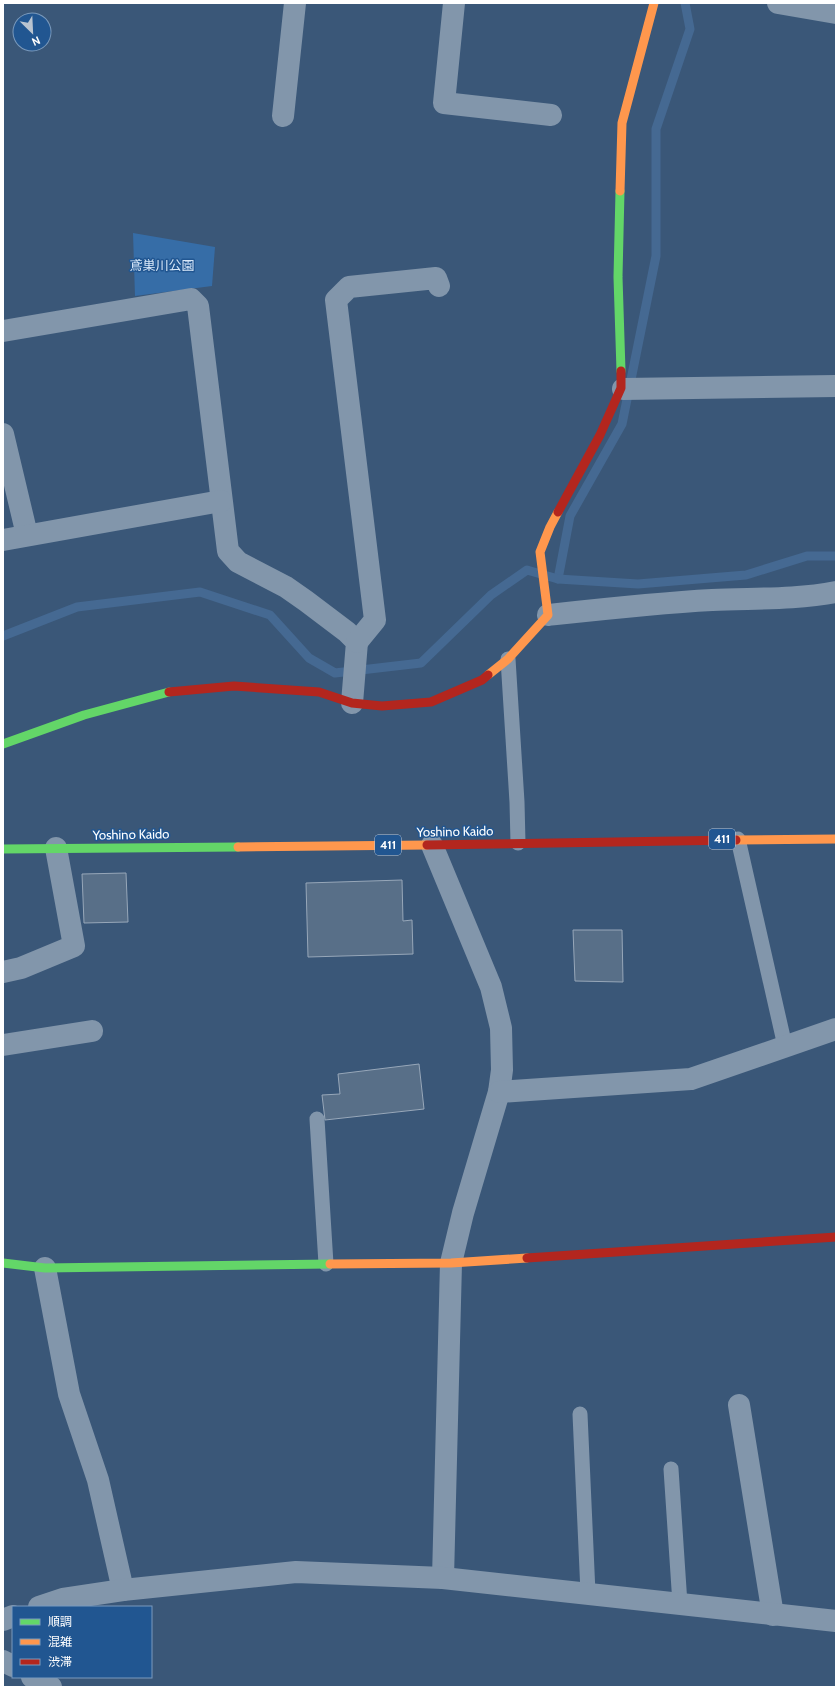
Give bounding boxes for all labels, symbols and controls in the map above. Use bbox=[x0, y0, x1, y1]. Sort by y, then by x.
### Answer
north arrow bbox=[12, 12, 52, 52]
text: N bbox=[30, 33, 42, 49]
park label: 鳶巣川公園 bbox=[129, 257, 195, 273]
street label: Yoshino Kaido bbox=[416, 822, 493, 840]
street label: Yoshino Kaido bbox=[92, 825, 169, 843]
road number: 411 bbox=[709, 829, 735, 849]
road number: 411 bbox=[375, 835, 401, 855]
legend bbox=[12, 1606, 152, 1678]
text: 順調 bbox=[48, 1614, 72, 1629]
text: 混雑 bbox=[48, 1634, 72, 1649]
text: 渋滞 bbox=[48, 1654, 72, 1669]

